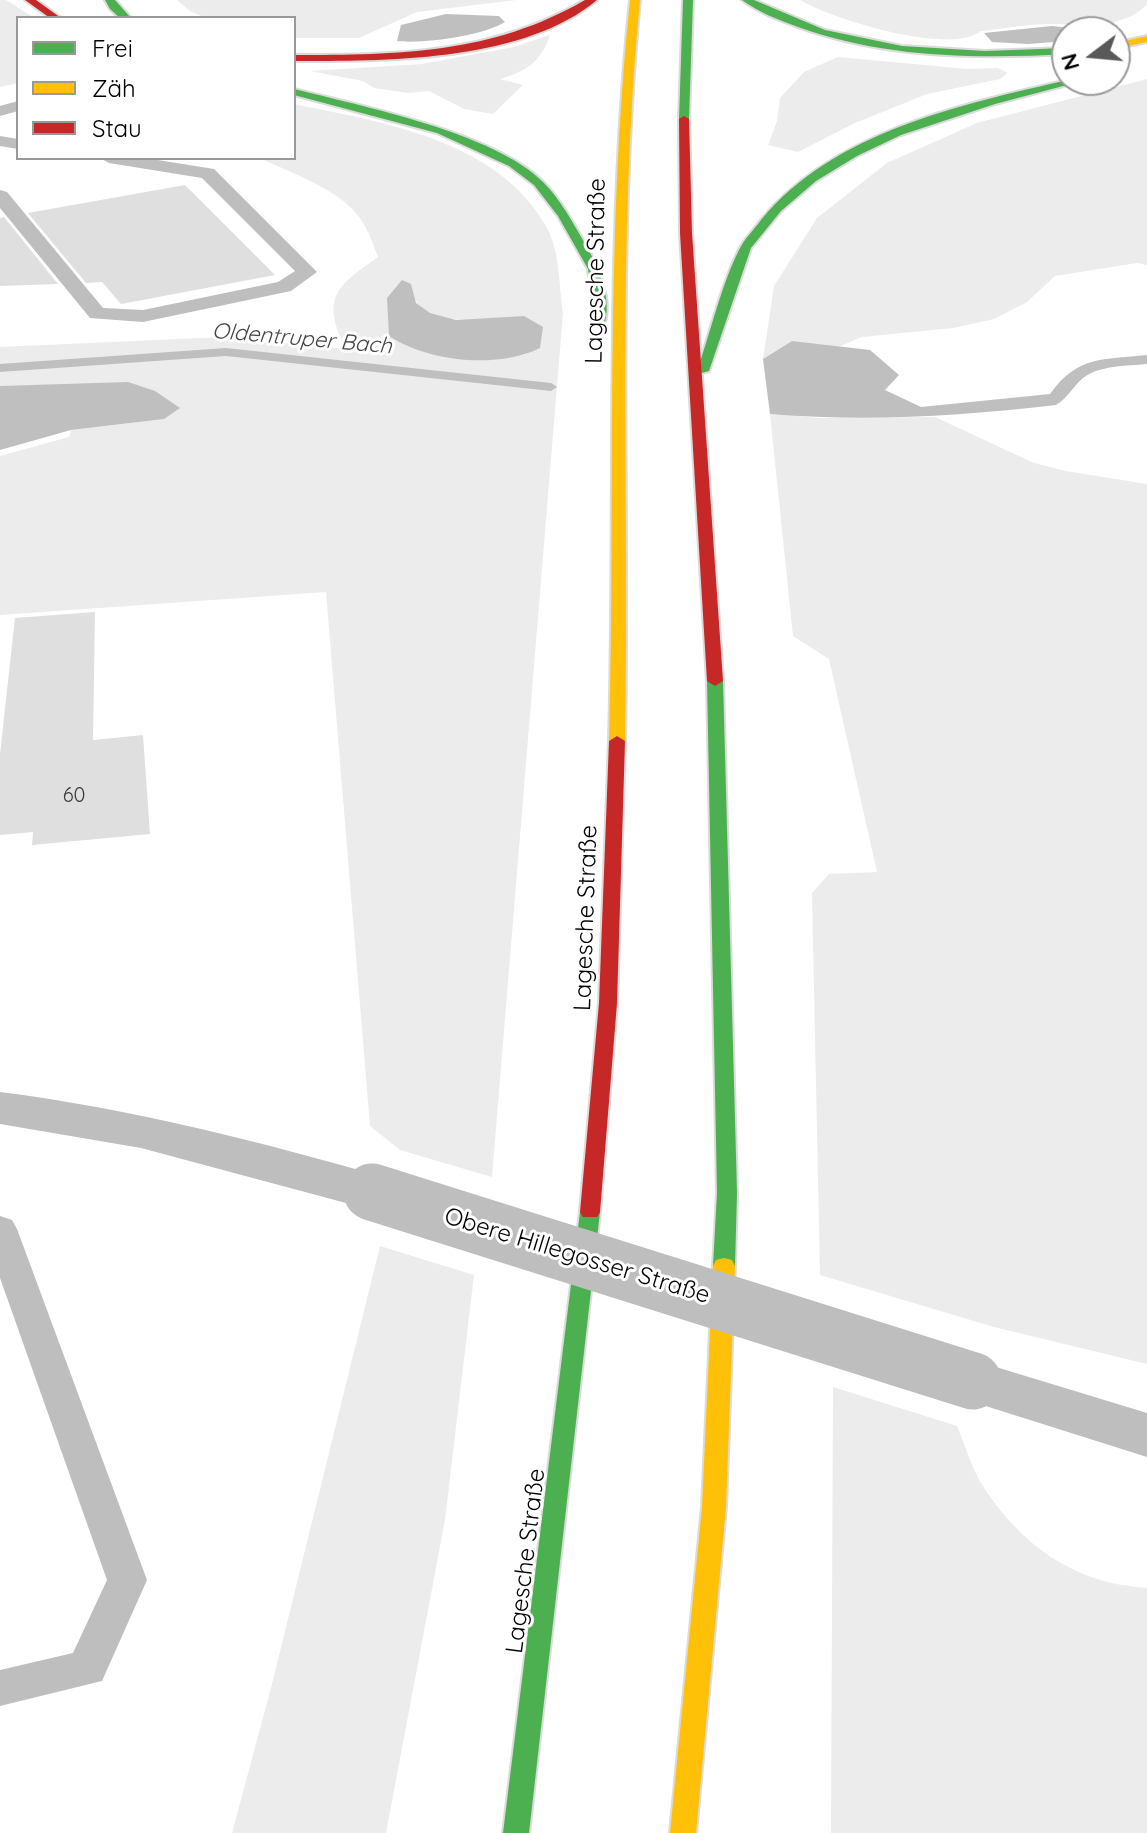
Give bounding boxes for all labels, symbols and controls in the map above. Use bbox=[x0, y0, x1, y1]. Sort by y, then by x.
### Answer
legend bbox=[16, 16, 296, 160]
north arrow bbox=[1051, 16, 1131, 96]
text: Frei bbox=[92, 33, 133, 63]
text: N bbox=[1054, 50, 1086, 74]
text: Zäh bbox=[92, 73, 136, 103]
text: Stau bbox=[92, 113, 142, 143]
street label: Lagesche Straße bbox=[580, 178, 612, 364]
water label: Oldentruper Bach bbox=[211, 318, 393, 360]
house number: 60 bbox=[63, 784, 85, 808]
street label: Lagesche Straße bbox=[568, 825, 604, 1011]
street label: Obere Hillegosser Straße bbox=[441, 1202, 713, 1310]
street label: Lagesche Straße bbox=[500, 1467, 552, 1655]

